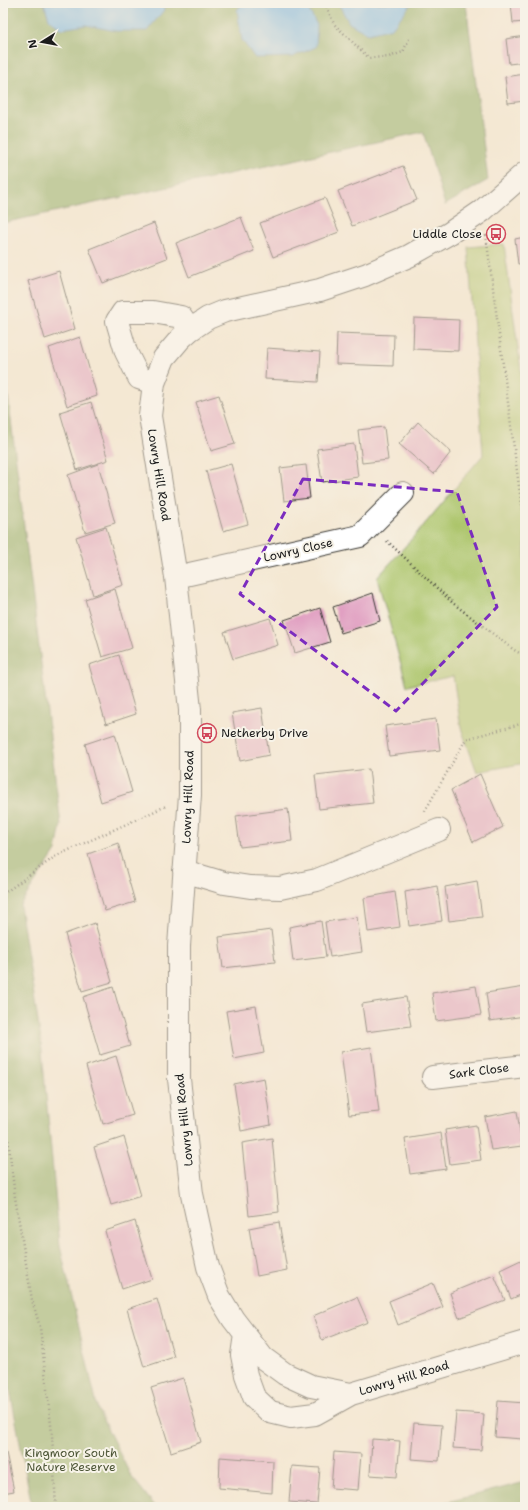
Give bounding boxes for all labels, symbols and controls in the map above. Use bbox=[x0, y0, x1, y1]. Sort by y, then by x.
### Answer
north arrow bbox=[22, 22, 62, 62]
text: N bbox=[24, 38, 41, 50]
bus stop icon: Liddle Close bbox=[485, 223, 507, 245]
place label: Liddle Close bbox=[413, 226, 482, 242]
street label: Lowry Hill Road bbox=[144, 428, 174, 523]
street label: Lowry Close bbox=[262, 534, 334, 566]
bus stop icon: Netherby Drive bbox=[196, 722, 218, 744]
place label: Netherby Drive bbox=[221, 725, 309, 741]
street label: Lowry Hill Road bbox=[178, 750, 198, 844]
street label: Sark Close bbox=[448, 1059, 510, 1083]
street label: Lowry Hill Road bbox=[171, 1072, 197, 1167]
street label: Lowry Hill Road bbox=[357, 1357, 451, 1399]
park label: Kingmoor South Nature Reserve bbox=[24, 1445, 118, 1475]

